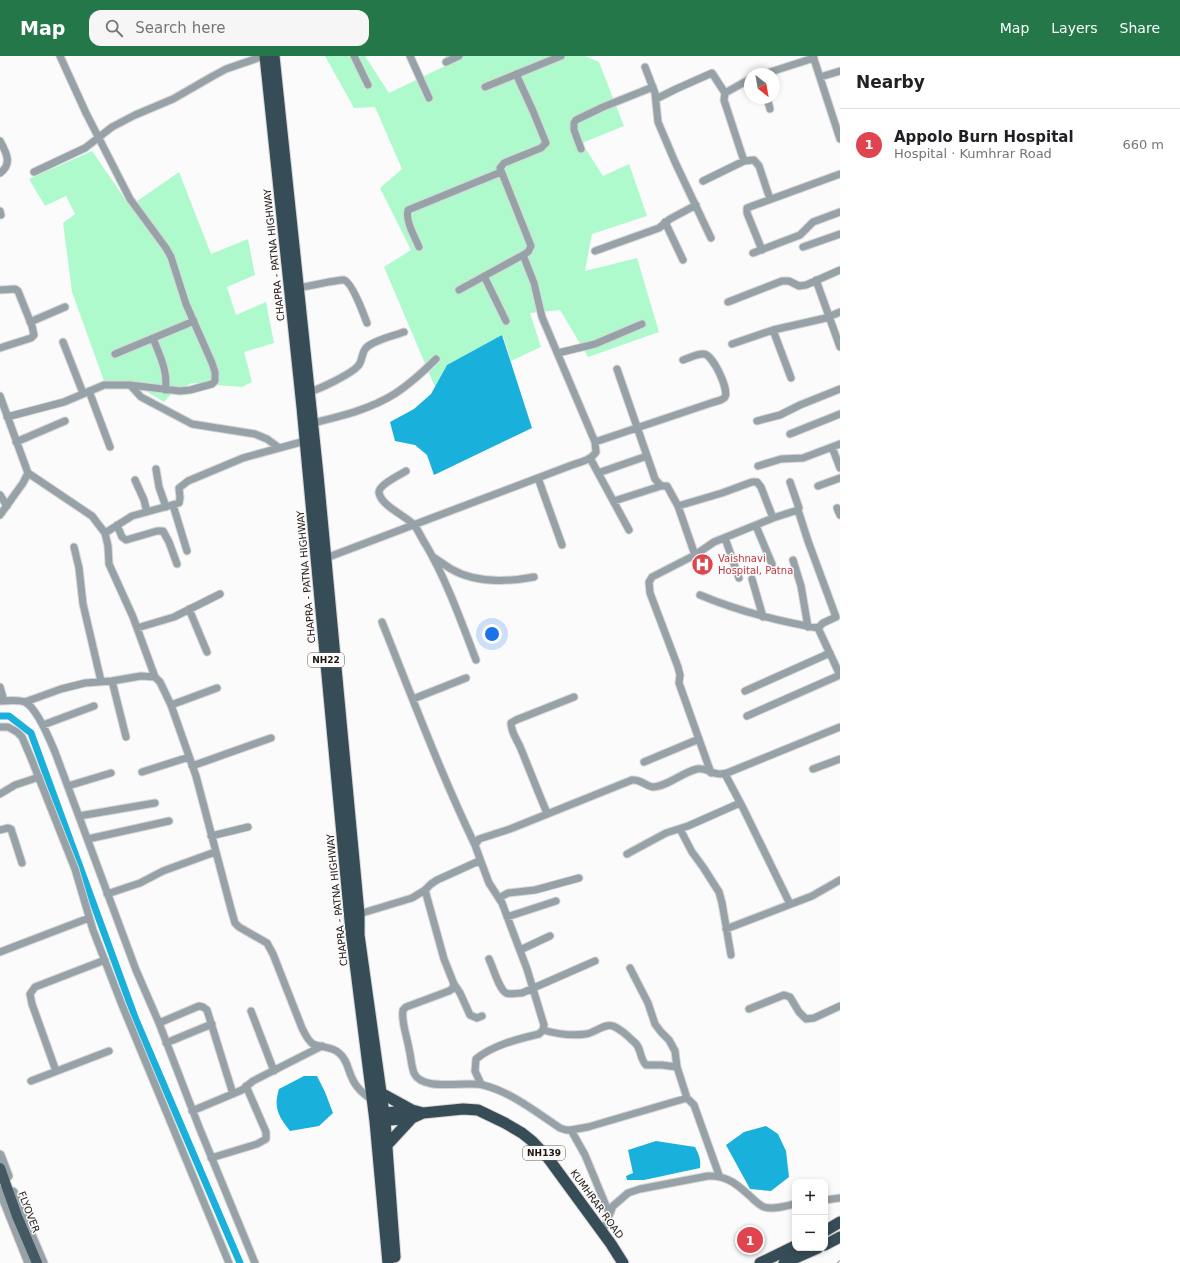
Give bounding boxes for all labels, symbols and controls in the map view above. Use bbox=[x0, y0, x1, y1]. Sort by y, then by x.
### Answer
search box bbox=[89, 10, 369, 46]
text: Map bbox=[20, 17, 65, 39]
icon: search bbox=[103, 17, 125, 39]
text: Search here bbox=[135, 19, 225, 37]
text: Map bbox=[1000, 20, 1029, 36]
text: Layers bbox=[1051, 20, 1098, 36]
text: Share bbox=[1120, 20, 1160, 36]
north arrow bbox=[744, 68, 780, 104]
text: Nearby bbox=[856, 72, 925, 92]
text: Appolo Burn Hospital bbox=[894, 128, 1074, 146]
text: 1 bbox=[864, 137, 874, 152]
text: 660 m bbox=[1122, 137, 1164, 152]
text: Hospital · Kumhrar Road bbox=[894, 146, 1052, 161]
street label: CHAPRA - PATNA HIGHWAY bbox=[261, 187, 286, 322]
street label: CHAPRA - PATNA HIGHWAY bbox=[295, 509, 317, 644]
hospital icon: Vaishnavi Hospital, Patna bbox=[689, 551, 715, 577]
place label: Vaishnavi Hospital, Patna bbox=[718, 553, 793, 576]
your location bbox=[482, 624, 502, 644]
road number: NH22 bbox=[308, 653, 344, 667]
street label: CHAPRA - PATNA HIGHWAY bbox=[324, 832, 349, 967]
road number: NH139 bbox=[523, 1146, 565, 1160]
street label: KUMHRAR ROAD bbox=[568, 1167, 626, 1241]
map controls bbox=[792, 1179, 828, 1251]
button: + bbox=[792, 1179, 828, 1215]
street label: FLYOVER bbox=[16, 1190, 42, 1234]
button: − bbox=[792, 1215, 828, 1251]
pin: 1 bbox=[737, 1225, 763, 1255]

